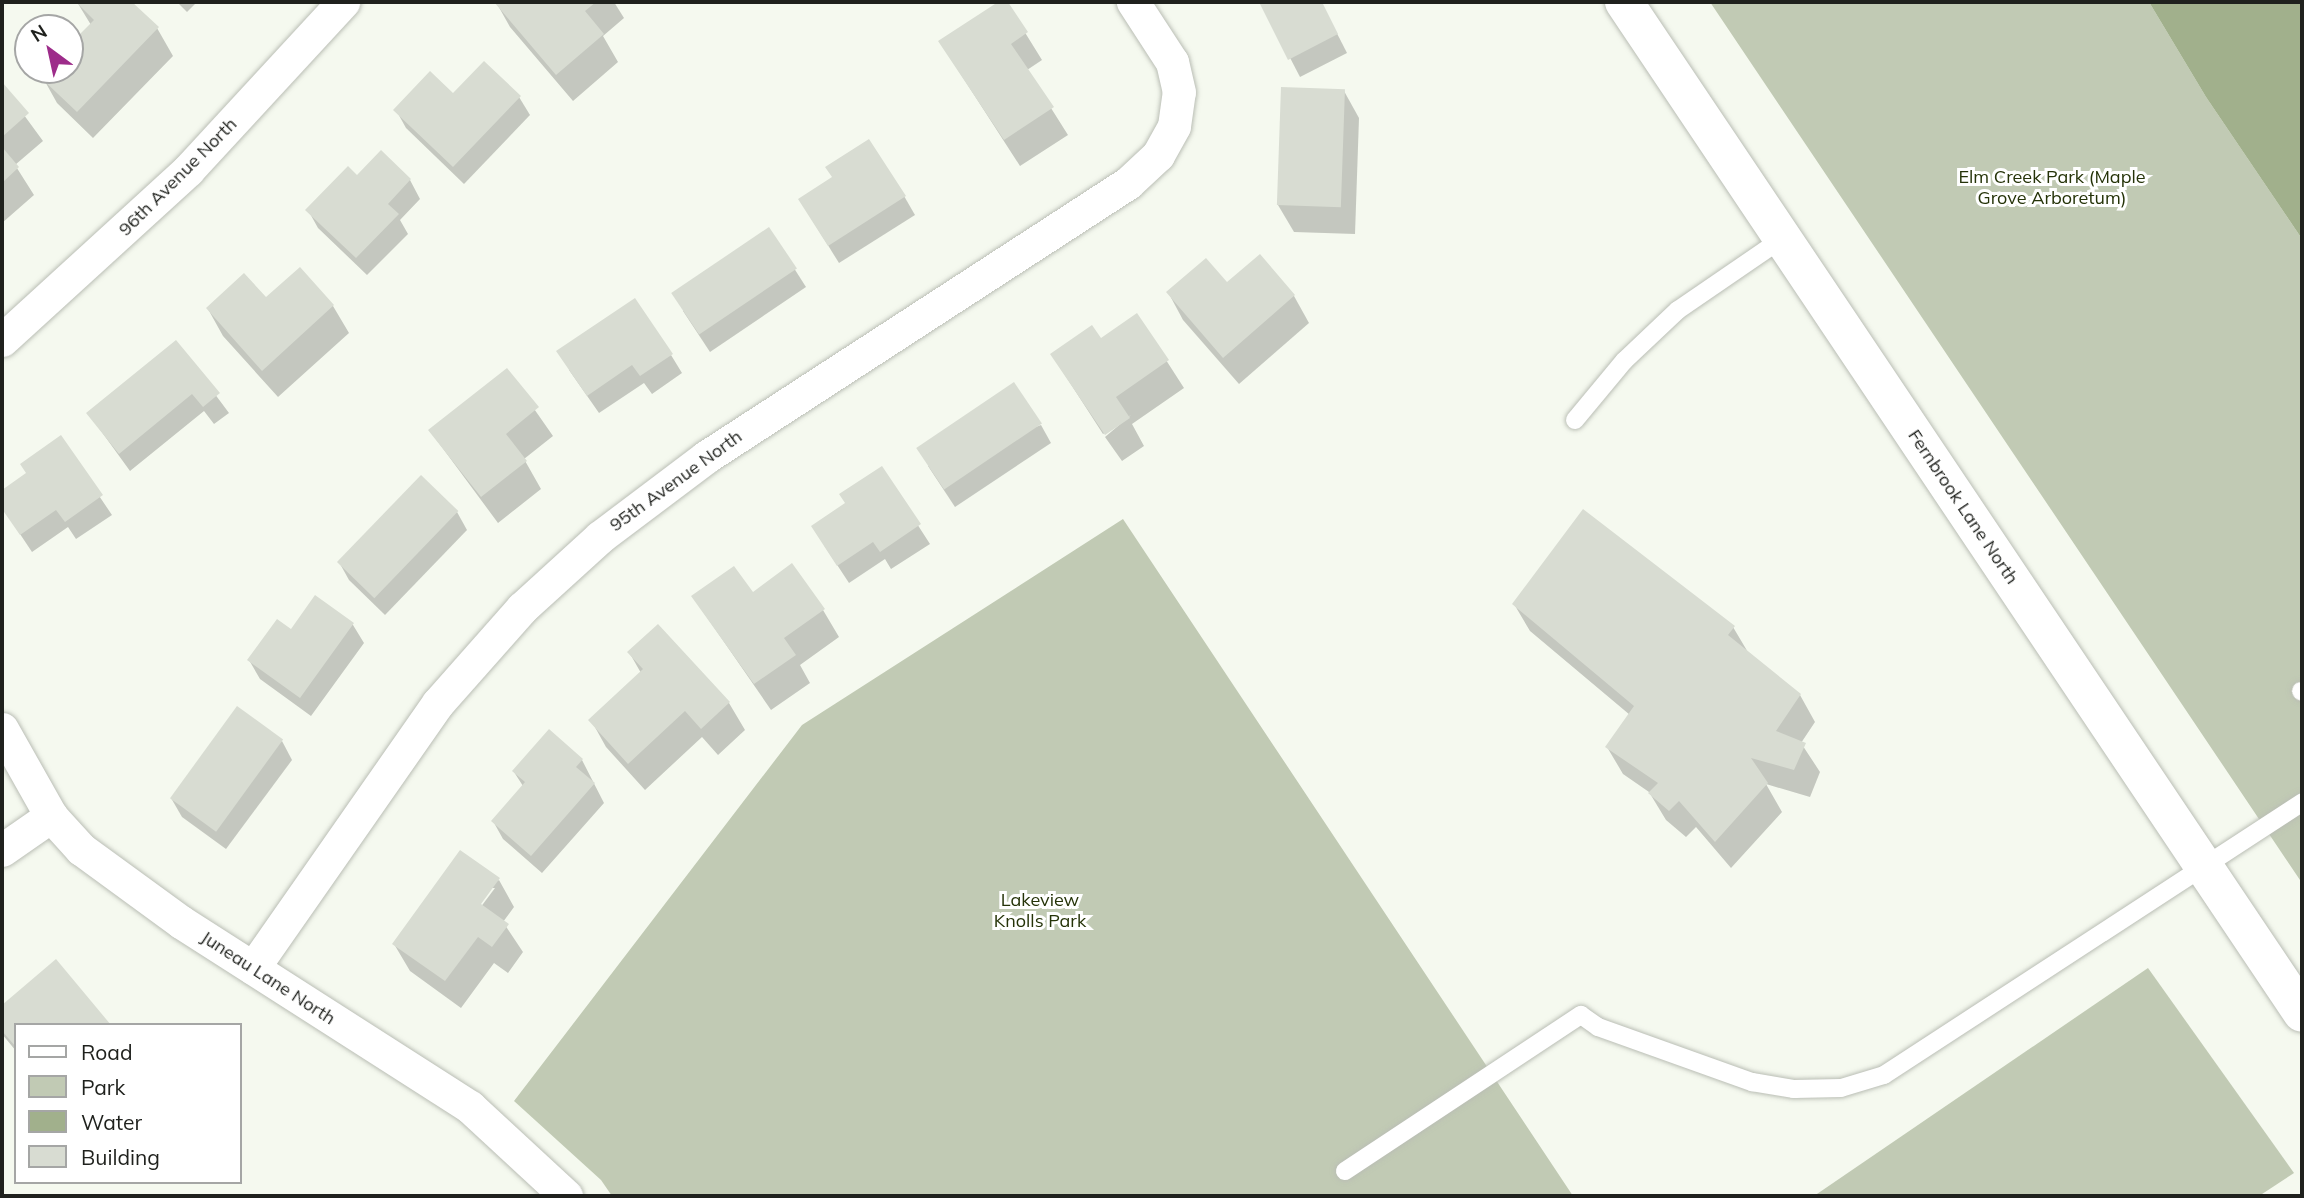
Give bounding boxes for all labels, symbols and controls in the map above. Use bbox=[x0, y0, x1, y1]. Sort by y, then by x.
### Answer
north arrow bbox=[14, 14, 84, 84]
text: N bbox=[26, 19, 51, 47]
street label: 96th Avenue North bbox=[114, 113, 242, 241]
park label: Elm Creek Park (Maple Grove Arboretum) bbox=[1958, 167, 2146, 210]
street label: 95th Avenue North bbox=[606, 426, 746, 536]
street label: Fernbrook Lane North bbox=[1903, 426, 2023, 588]
park label: Lakeview Knolls Park bbox=[994, 890, 1086, 932]
street label: Juneau Lane North bbox=[197, 927, 339, 1029]
legend bbox=[14, 1023, 242, 1184]
text: Road bbox=[81, 1039, 132, 1065]
text: Park bbox=[81, 1074, 125, 1100]
text: Water bbox=[81, 1109, 142, 1135]
text: Building bbox=[81, 1144, 160, 1170]

